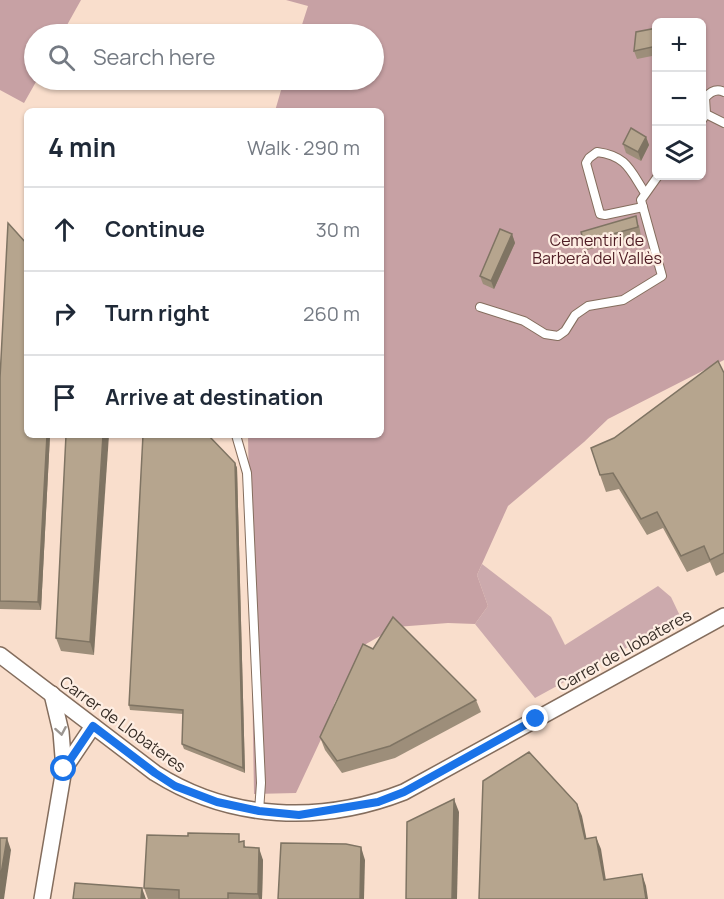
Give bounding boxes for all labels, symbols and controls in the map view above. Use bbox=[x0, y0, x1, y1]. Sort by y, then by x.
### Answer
map controls bbox=[652, 18, 706, 180]
button: + bbox=[652, 18, 706, 72]
search box bbox=[24, 24, 384, 90]
icon: search bbox=[45, 41, 78, 74]
text: Search here bbox=[93, 42, 215, 72]
button: − bbox=[652, 72, 706, 126]
button: layers bbox=[652, 126, 706, 180]
text: 4 min bbox=[48, 129, 116, 165]
text: Walk · 290 m bbox=[247, 134, 360, 161]
icon: ahead bbox=[48, 213, 81, 246]
text: Continue bbox=[105, 214, 205, 244]
text: 30 m bbox=[316, 216, 360, 243]
park label: Cementiri de Barberà del Vallès bbox=[532, 229, 662, 269]
icon: right bbox=[48, 297, 81, 330]
text: Turn right bbox=[105, 298, 210, 328]
text: 260 m bbox=[303, 300, 360, 327]
icon: arrive bbox=[48, 381, 81, 414]
text: Arrive at destination bbox=[105, 382, 323, 412]
street label: Carrer de Llobateres bbox=[553, 604, 695, 696]
street label: Carrer de Llobateres bbox=[56, 671, 190, 777]
route end bbox=[522, 705, 548, 731]
one-way arrow bbox=[54, 726, 67, 736]
route start bbox=[50, 755, 76, 781]

